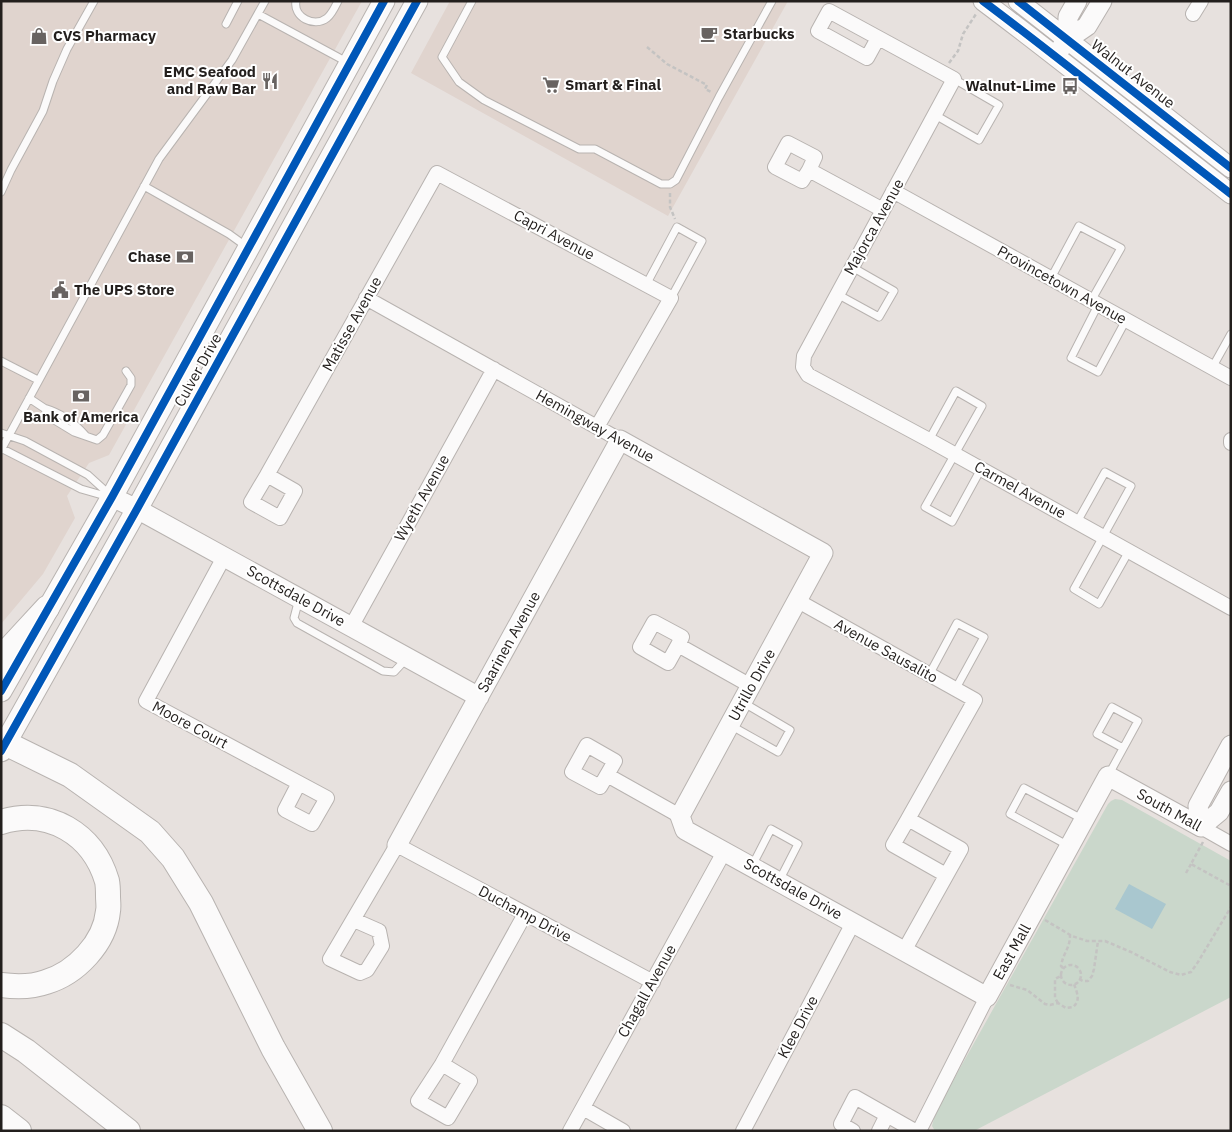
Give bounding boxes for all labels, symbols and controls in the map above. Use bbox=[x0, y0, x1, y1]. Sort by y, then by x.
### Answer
cafe icon: Starbucks bbox=[699, 24, 719, 44]
place label: Starbucks bbox=[723, 24, 795, 43]
shop icon: CVS Pharmacy bbox=[29, 26, 49, 46]
place label: CVS Pharmacy bbox=[53, 26, 156, 45]
street label: Walnut Avenue bbox=[1088, 35, 1179, 112]
place label: EMC Seafood and Raw Bar bbox=[164, 62, 256, 98]
restaurant icon: EMC Seafood and Raw Bar bbox=[260, 71, 280, 91]
supermarket icon: Smart & Final bbox=[541, 75, 561, 95]
place label: Smart & Final bbox=[565, 75, 662, 94]
place label: Walnut-Lime bbox=[965, 76, 1056, 95]
bus stop icon: Walnut-Lime bbox=[1060, 76, 1080, 96]
street label: Majorca Avenue bbox=[839, 175, 908, 278]
street label: Capri Avenue bbox=[511, 205, 598, 264]
street label: Provincetown Avenue bbox=[994, 241, 1130, 328]
place label: Chase bbox=[128, 247, 171, 266]
bank icon: Chase bbox=[175, 247, 195, 267]
street label: Matisse Avenue bbox=[318, 273, 385, 375]
public building icon: The UPS Store bbox=[50, 280, 70, 300]
place label: The UPS Store bbox=[74, 280, 175, 299]
street label: Culver Drive bbox=[170, 330, 226, 410]
street label: Hemingway Avenue bbox=[533, 385, 658, 466]
bank icon: Bank of America bbox=[71, 386, 91, 406]
place label: Bank of America bbox=[23, 407, 139, 426]
street label: Wyeth Avenue bbox=[390, 451, 453, 545]
street label: Carmel Avenue bbox=[971, 457, 1069, 523]
street label: Scottsdale Drive bbox=[244, 561, 349, 630]
street label: Saarinen Avenue bbox=[473, 588, 544, 696]
street label: Avenue Sausalito bbox=[831, 614, 941, 687]
street label: Utrillo Drive bbox=[724, 645, 779, 724]
street label: Moore Court bbox=[149, 697, 231, 752]
street label: South Mall bbox=[1133, 784, 1205, 835]
street label: Scottsdale Drive bbox=[741, 854, 846, 923]
street label: Duchamp Drive bbox=[475, 881, 575, 946]
street label: East Mall bbox=[988, 920, 1035, 983]
street label: Chagall Avenue bbox=[613, 941, 680, 1041]
street label: Klee Drive bbox=[773, 992, 822, 1061]

